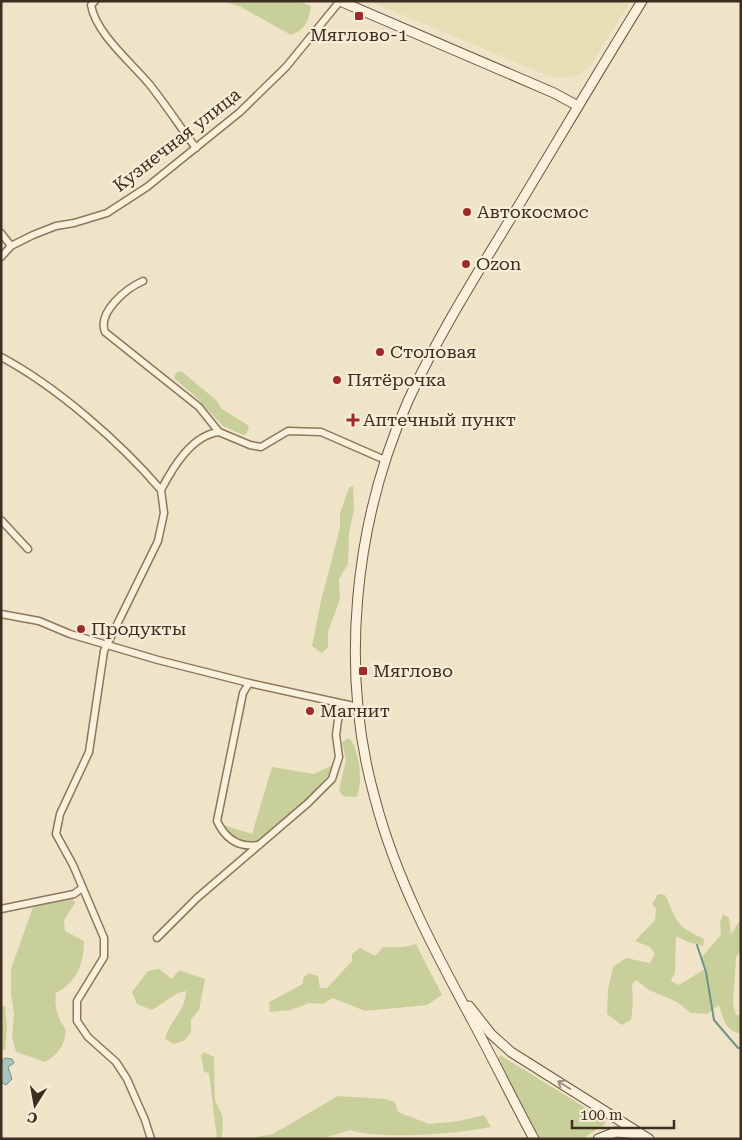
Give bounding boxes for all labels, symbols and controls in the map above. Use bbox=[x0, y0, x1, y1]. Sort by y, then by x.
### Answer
marker: Мяглово-1 bbox=[353, 10, 365, 22]
place label: Мяглово-1 bbox=[310, 24, 408, 45]
street label: Кузнечная улица bbox=[109, 83, 245, 196]
place label: Автокосмос bbox=[477, 201, 589, 222]
marker: Автокосмос bbox=[461, 206, 473, 218]
place label: Ozon bbox=[476, 253, 522, 274]
marker: Ozon bbox=[460, 258, 472, 270]
place label: Столовая bbox=[390, 341, 477, 362]
marker: Столовая bbox=[374, 346, 386, 358]
place label: Пятёрочка bbox=[347, 369, 446, 390]
marker: Пятёрочка bbox=[331, 374, 343, 386]
place label: Аптечный пункт bbox=[363, 409, 516, 430]
marker: Аптечный пункт bbox=[347, 414, 359, 426]
place label: Продукты bbox=[91, 618, 187, 639]
marker: Продукты bbox=[75, 623, 87, 635]
place label: Мяглово bbox=[373, 660, 453, 681]
marker: Мяглово bbox=[357, 665, 369, 677]
place label: Магнит bbox=[320, 700, 390, 721]
marker: Магнит bbox=[304, 705, 316, 717]
north arrow bbox=[10, 1080, 60, 1130]
one-way arrow bbox=[558, 1080, 572, 1090]
scale bar bbox=[572, 1098, 674, 1130]
text: 100 m bbox=[580, 1106, 623, 1124]
text: С bbox=[26, 1109, 39, 1127]

